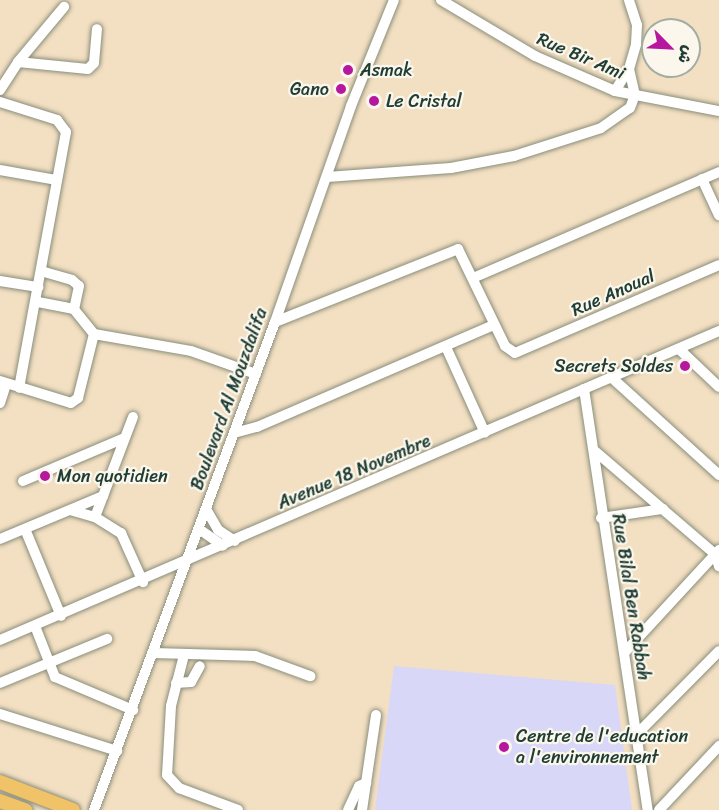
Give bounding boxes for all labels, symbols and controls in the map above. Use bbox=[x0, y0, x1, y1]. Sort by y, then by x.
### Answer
north arrow bbox=[641, 18, 701, 78]
street label: Rue Bir Ami bbox=[534, 28, 628, 84]
text: ش bbox=[669, 41, 703, 69]
place label: Asmak bbox=[360, 59, 413, 81]
marker: Asmak bbox=[341, 63, 355, 77]
place label: Gano bbox=[290, 78, 329, 100]
marker: Gano bbox=[334, 82, 348, 96]
place label: Le Cristal bbox=[386, 90, 462, 112]
marker: Le Cristal bbox=[367, 94, 381, 108]
street label: Rue Anoual bbox=[568, 265, 658, 321]
street label: Boulevard Al Mouzdalifa bbox=[186, 305, 272, 493]
place label: Secrets Soldes bbox=[555, 355, 673, 377]
marker: Secrets Soldes bbox=[678, 359, 692, 373]
street label: Avenue 18 Novembre bbox=[274, 430, 434, 514]
place label: Mon quotidien bbox=[57, 465, 169, 487]
marker: Mon quotidien bbox=[38, 469, 52, 483]
street label: Rue Bilal Ben Rabbah bbox=[607, 512, 655, 682]
place label: Centre de l'education a l'environnement bbox=[516, 726, 689, 768]
marker: Centre de l'education a l'environnement bbox=[497, 740, 511, 754]

